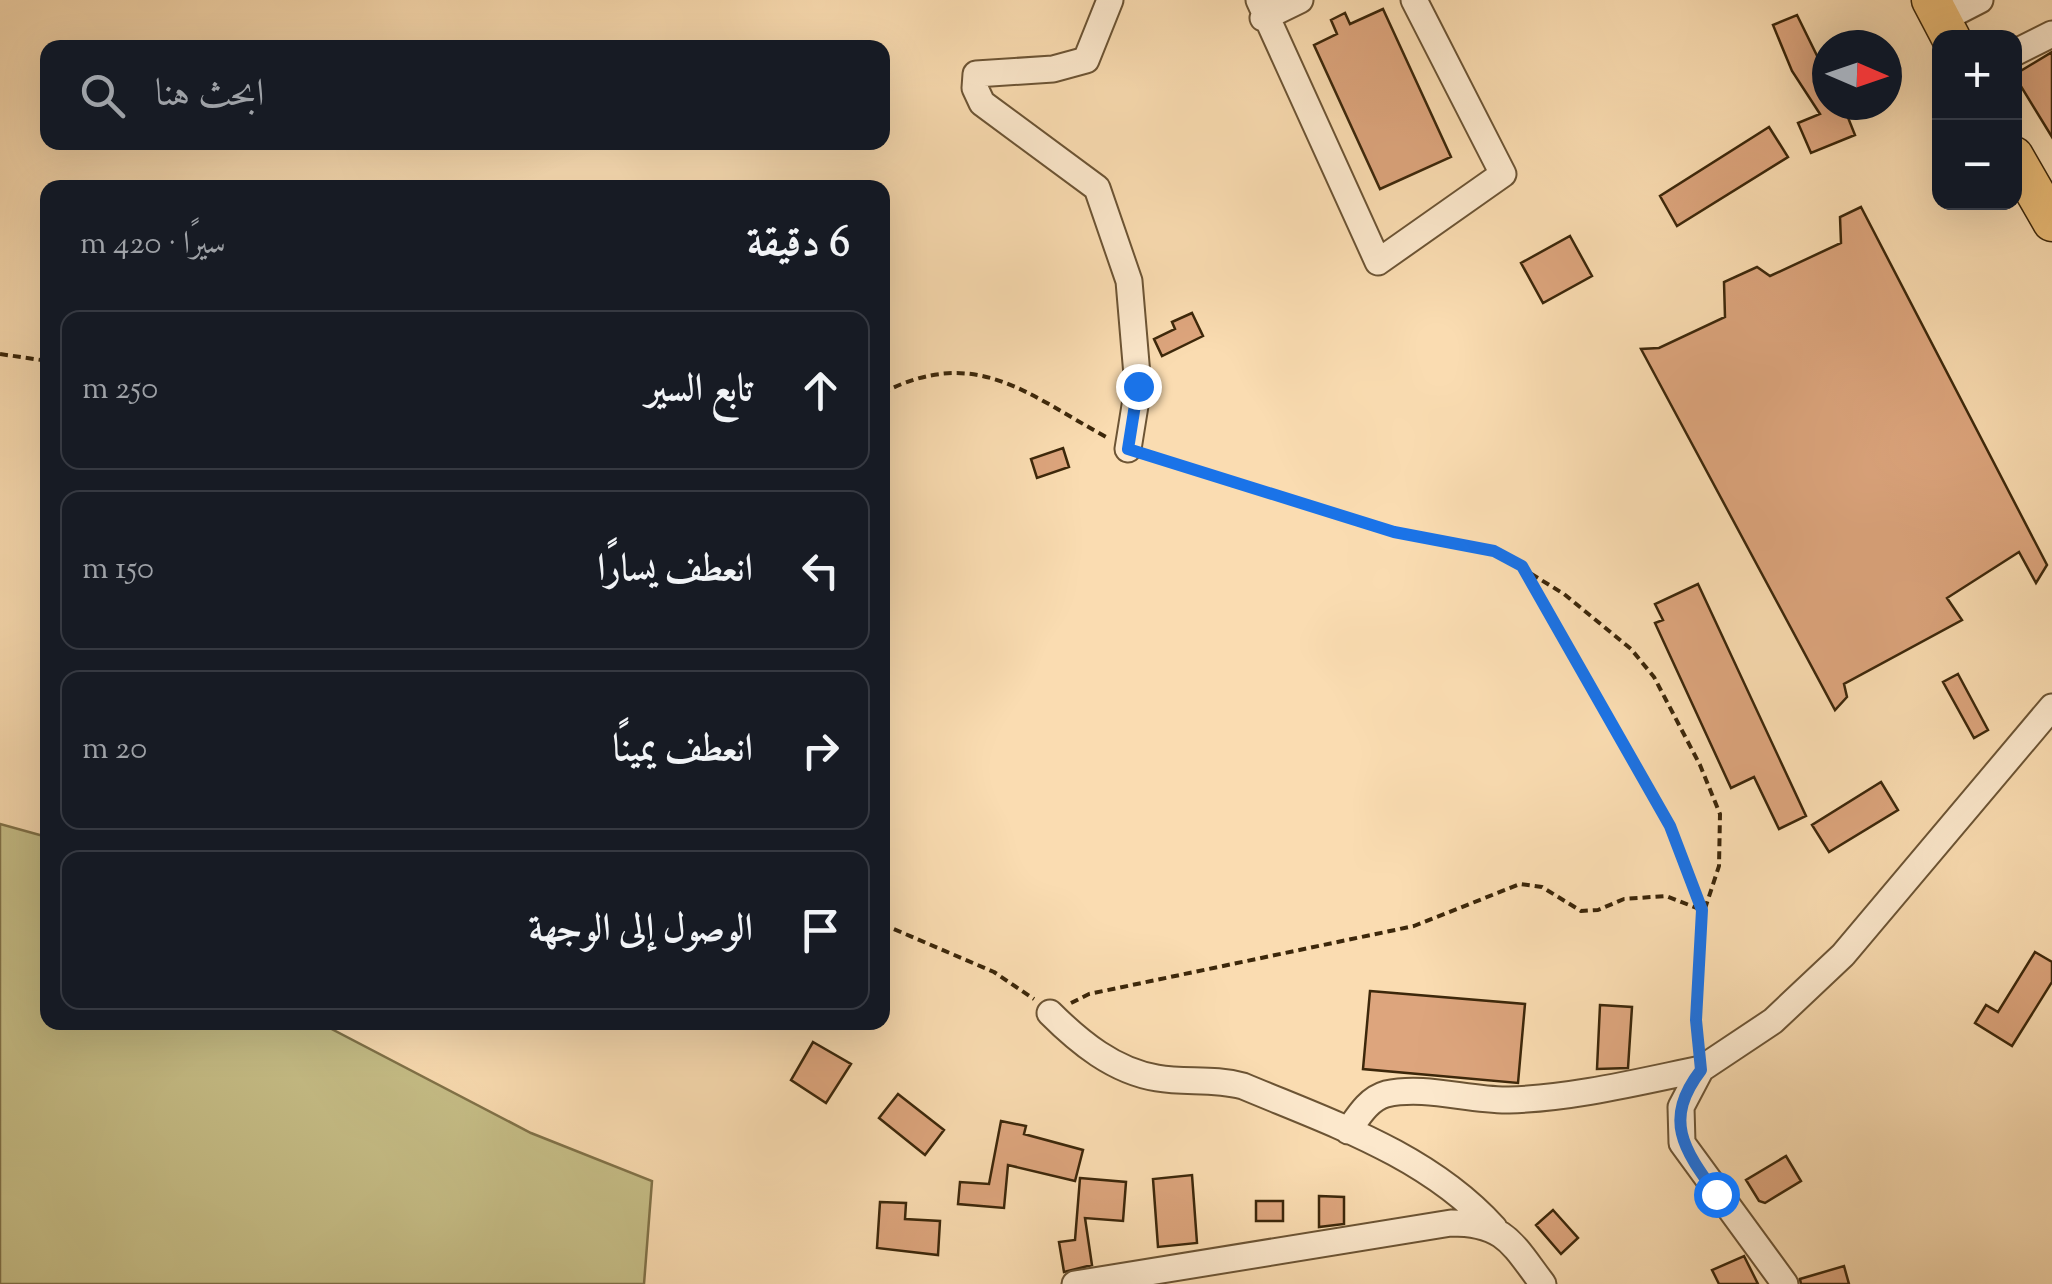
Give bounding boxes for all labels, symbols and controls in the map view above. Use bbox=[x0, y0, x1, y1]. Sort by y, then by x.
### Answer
north arrow bbox=[1812, 30, 1902, 120]
map controls bbox=[1932, 30, 2022, 210]
button: + bbox=[1932, 30, 2022, 120]
search box bbox=[40, 40, 890, 150]
icon: search bbox=[75, 68, 130, 123]
text: ابحث هنا bbox=[155, 69, 264, 123]
button: − bbox=[1932, 120, 2022, 210]
text: 6 دقيقة bbox=[747, 215, 850, 275]
text: سيرًا · 420 m bbox=[80, 222, 226, 268]
icon: ahead bbox=[793, 363, 848, 418]
text: تابع السير bbox=[646, 364, 753, 418]
route end bbox=[1116, 364, 1162, 410]
text: 250 m bbox=[82, 367, 158, 413]
icon: left bbox=[793, 543, 848, 598]
text: انعطف يسارًا bbox=[597, 544, 753, 598]
text: 150 m bbox=[82, 547, 154, 593]
icon: right bbox=[793, 723, 848, 778]
text: انعطف يمينًا bbox=[613, 724, 753, 778]
text: 20 m bbox=[82, 727, 147, 773]
icon: arrive bbox=[793, 903, 848, 958]
text: الوصول إلى الوجهة bbox=[529, 904, 753, 958]
route start bbox=[1694, 1172, 1740, 1218]

